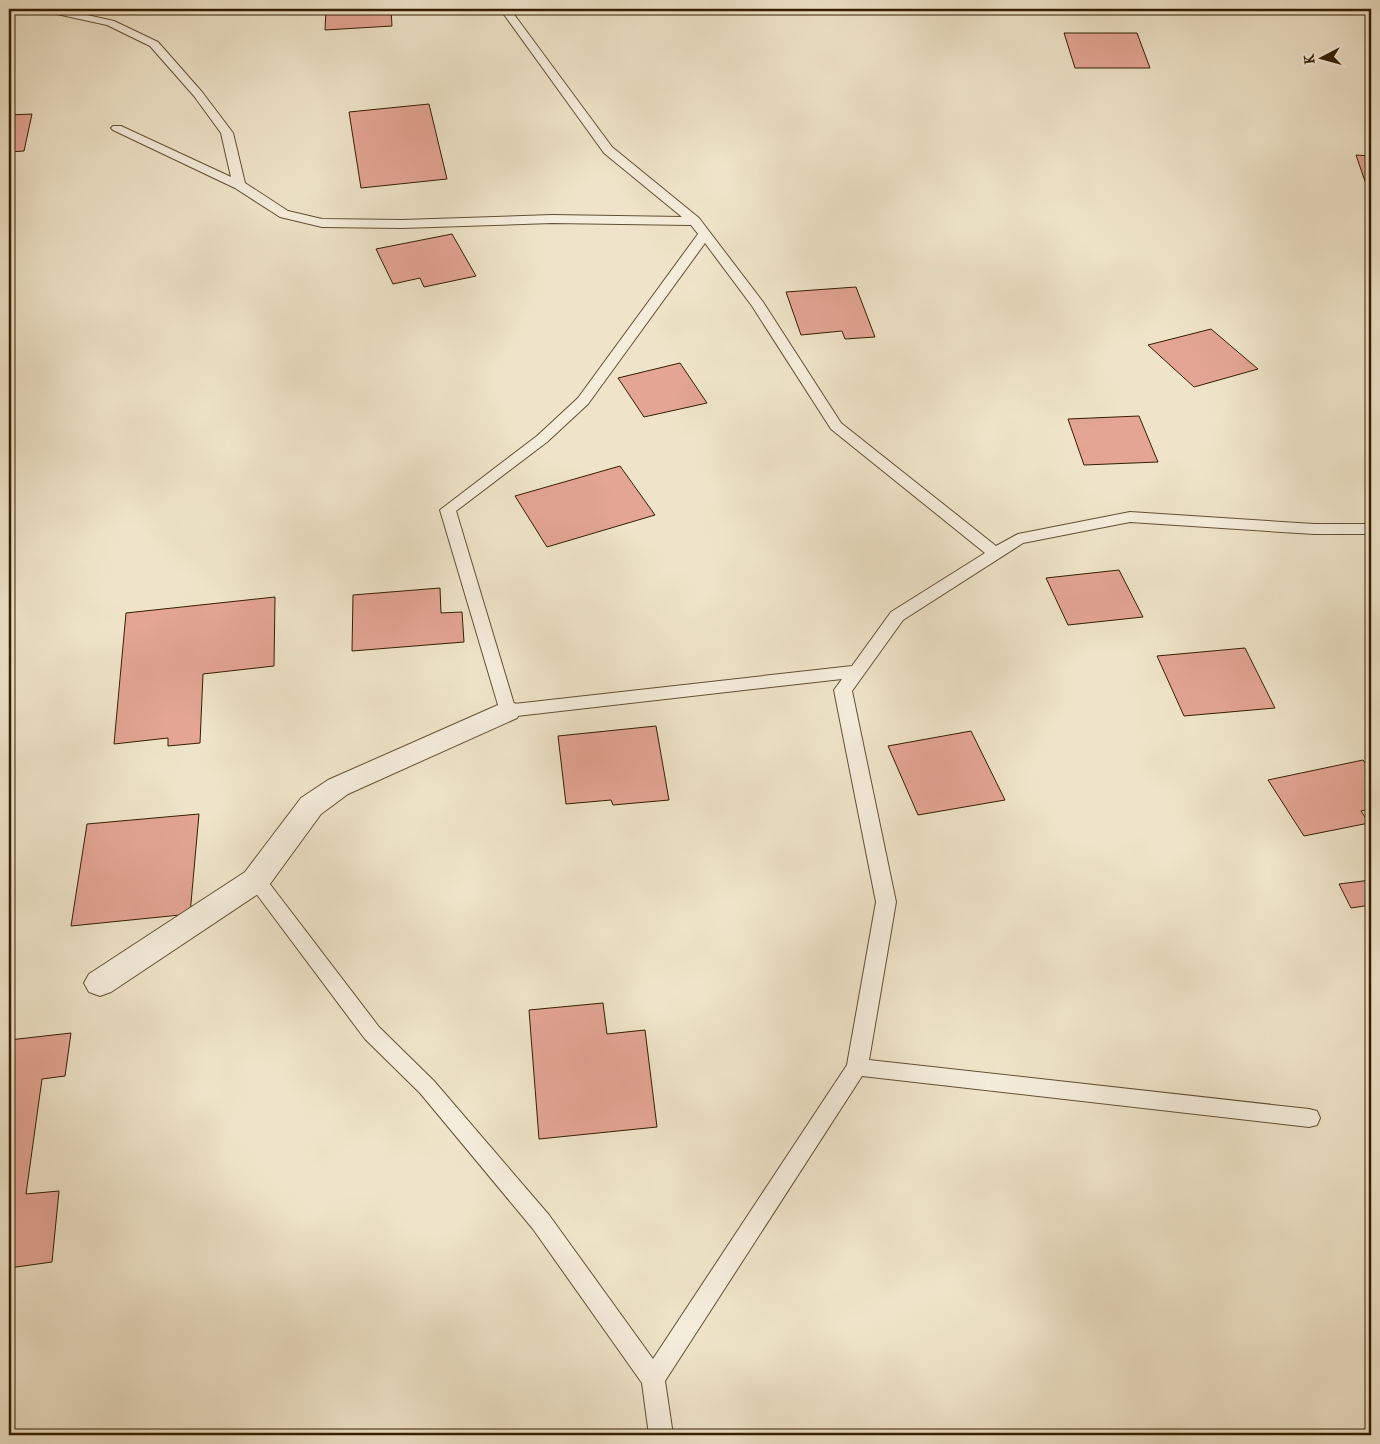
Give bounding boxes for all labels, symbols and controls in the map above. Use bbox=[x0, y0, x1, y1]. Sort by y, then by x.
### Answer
north arrow bbox=[1298, 32, 1348, 82]
text: K bbox=[1300, 52, 1319, 65]

